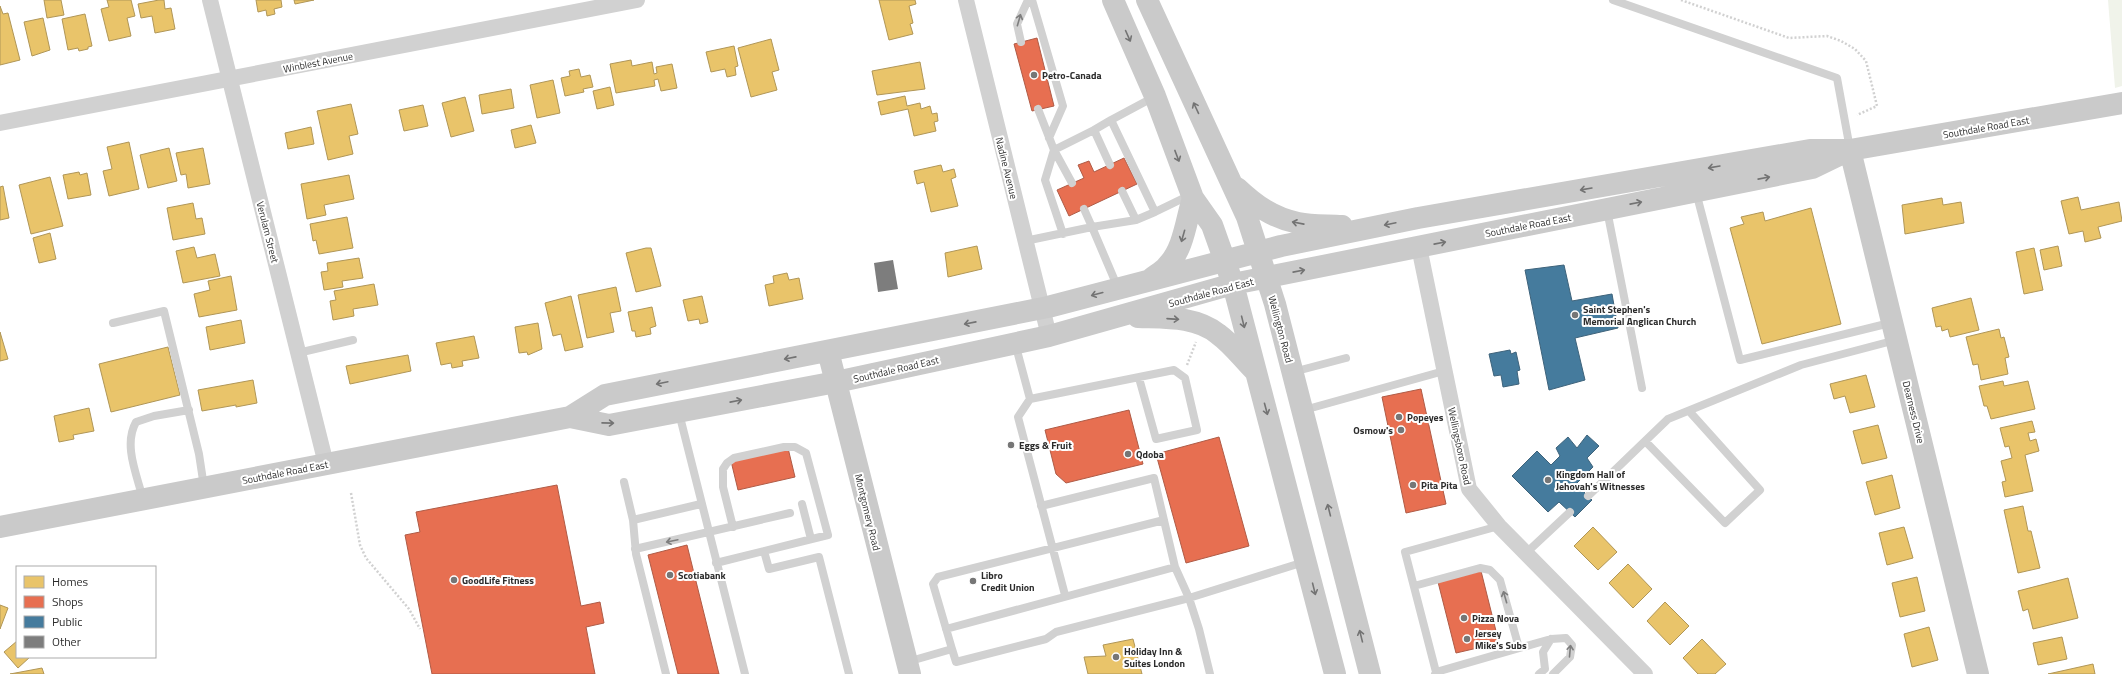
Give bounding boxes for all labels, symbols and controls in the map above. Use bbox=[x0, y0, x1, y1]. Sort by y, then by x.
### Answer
one-way arrow bbox=[1016, 14, 1024, 27]
one-way arrow bbox=[1125, 29, 1132, 41]
street label: Winblest Avenue bbox=[282, 48, 354, 77]
place label: Petro-Canada bbox=[1042, 68, 1102, 83]
marker: Petro-Canada bbox=[1029, 70, 1039, 80]
one-way arrow bbox=[1192, 102, 1199, 114]
street label: Southdale Road East bbox=[1942, 112, 2031, 142]
street label: Nadine Avenue bbox=[992, 136, 1021, 201]
one-way arrow bbox=[1174, 150, 1182, 162]
one-way arrow bbox=[1708, 163, 1721, 171]
one-way arrow bbox=[1757, 173, 1770, 181]
one-way arrow bbox=[1580, 185, 1593, 193]
one-way arrow bbox=[1629, 199, 1642, 207]
street label: Verulam Street bbox=[253, 200, 283, 265]
street label: Southdale Road East bbox=[1484, 210, 1573, 241]
one-way arrow bbox=[1292, 218, 1305, 226]
one-way arrow bbox=[1383, 220, 1396, 228]
one-way arrow bbox=[1178, 229, 1186, 242]
one-way arrow bbox=[1433, 239, 1446, 247]
one-way arrow bbox=[1292, 267, 1305, 275]
street label: Southdale Road East bbox=[1167, 274, 1256, 311]
one-way arrow bbox=[1091, 291, 1104, 298]
street label: Wellington Road bbox=[1264, 294, 1297, 364]
place label: Saint Stephen's Memorial Anglican Church bbox=[1583, 302, 1696, 329]
marker: Saint Stephen's Memorial Anglican Church bbox=[1570, 310, 1580, 320]
one-way arrow bbox=[1166, 315, 1179, 322]
one-way arrow bbox=[1239, 315, 1247, 328]
one-way arrow bbox=[964, 319, 977, 327]
street label: Southdale Road East bbox=[852, 352, 941, 387]
one-way arrow bbox=[784, 354, 797, 362]
street label: Dearness Drive bbox=[1899, 379, 1929, 445]
one-way arrow bbox=[656, 380, 669, 388]
one-way arrow bbox=[729, 397, 742, 405]
one-way arrow bbox=[1263, 403, 1270, 416]
street label: Wellingsboro Road bbox=[1444, 406, 1475, 486]
place label: Popeyes bbox=[1407, 410, 1444, 425]
marker: Popeyes bbox=[1394, 412, 1404, 422]
one-way arrow bbox=[601, 419, 614, 427]
place label: Osmow's bbox=[1353, 423, 1393, 438]
marker: Osmow's bbox=[1396, 425, 1406, 435]
place label: Eggs & Fruit bbox=[1019, 438, 1072, 453]
marker: Eggs & Fruit bbox=[1006, 440, 1016, 450]
place label: Qdoba bbox=[1136, 447, 1164, 462]
marker: Qdoba bbox=[1123, 449, 1133, 459]
street label: Southdale Road East bbox=[241, 457, 330, 488]
place label: Kingdom Hall of Jehovah's Witnesses bbox=[1556, 467, 1645, 494]
street label: Montgomery Road bbox=[851, 472, 884, 552]
marker: Kingdom Hall of Jehovah's Witnesses bbox=[1543, 475, 1553, 485]
place label: Pita Pita bbox=[1421, 478, 1458, 493]
marker: Pita Pita bbox=[1408, 480, 1418, 490]
one-way arrow bbox=[1324, 504, 1332, 517]
one-way arrow bbox=[666, 538, 679, 546]
legend bbox=[16, 566, 156, 658]
place label: Scotiabank bbox=[678, 568, 727, 583]
place label: Libro Credit Union bbox=[981, 568, 1035, 595]
marker: Scotiabank bbox=[665, 570, 675, 580]
text: Homes bbox=[52, 572, 88, 591]
place label: GoodLife Fitness bbox=[462, 573, 534, 588]
marker: GoodLife Fitness bbox=[449, 575, 459, 585]
marker: Libro Credit Union bbox=[968, 576, 978, 586]
one-way arrow bbox=[1311, 582, 1318, 595]
one-way arrow bbox=[1501, 591, 1508, 604]
text: Shops bbox=[52, 592, 84, 611]
place label: Pizza Nova bbox=[1472, 611, 1519, 626]
text: Public bbox=[52, 612, 82, 631]
marker: Pizza Nova bbox=[1459, 613, 1469, 623]
place label: Jersey Mike's Subs bbox=[1475, 626, 1527, 653]
one-way arrow bbox=[1357, 630, 1364, 643]
text: Other bbox=[52, 632, 81, 651]
marker: Jersey Mike's Subs bbox=[1462, 634, 1472, 644]
place label: Holiday Inn & Suites London bbox=[1124, 644, 1185, 671]
one-way arrow bbox=[1567, 645, 1574, 658]
marker: Holiday Inn & Suites London bbox=[1111, 652, 1121, 662]

